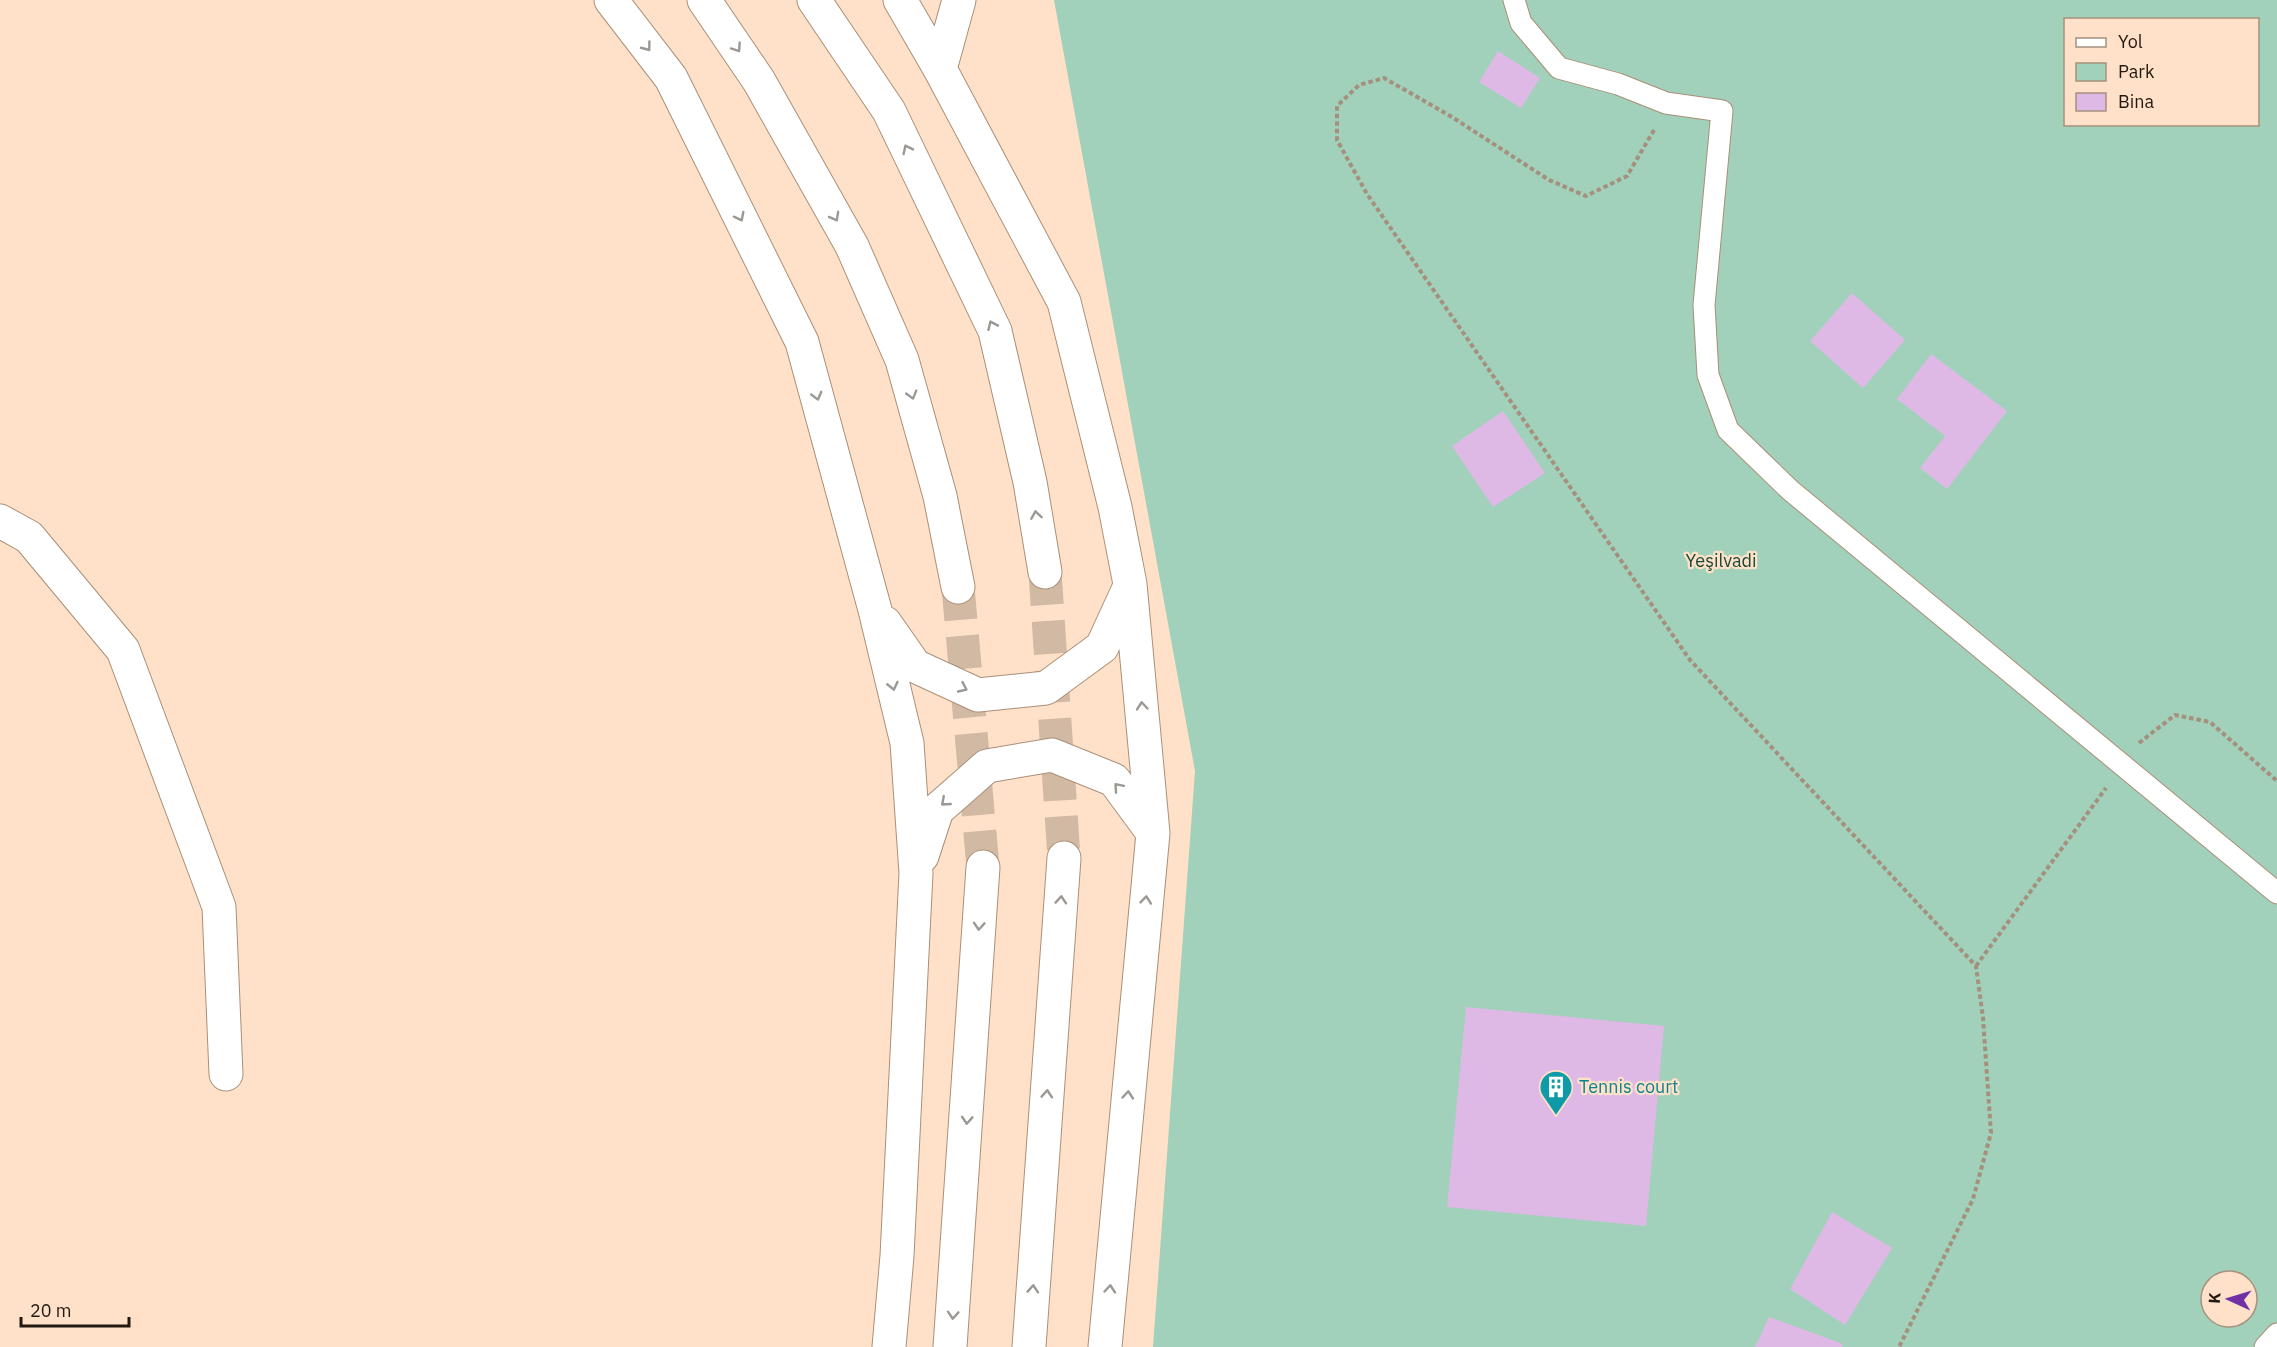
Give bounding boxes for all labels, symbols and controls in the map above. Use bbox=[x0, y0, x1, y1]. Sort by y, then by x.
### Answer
legend bbox=[2064, 18, 2259, 126]
text: Yol bbox=[2118, 30, 2143, 53]
one-way arrow bbox=[639, 40, 650, 51]
one-way arrow bbox=[730, 42, 741, 53]
text: Park bbox=[2118, 60, 2155, 83]
text: Bina bbox=[2118, 90, 2154, 113]
one-way arrow bbox=[903, 145, 915, 156]
one-way arrow bbox=[828, 210, 839, 221]
one-way arrow bbox=[733, 211, 744, 222]
one-way arrow bbox=[987, 320, 999, 331]
one-way arrow bbox=[905, 389, 917, 400]
one-way arrow bbox=[810, 390, 822, 400]
one-way arrow bbox=[1030, 510, 1042, 519]
park label: Yeşilvadi bbox=[1686, 549, 1756, 572]
one-way arrow bbox=[886, 680, 899, 690]
one-way arrow bbox=[956, 680, 967, 692]
one-way arrow bbox=[1136, 702, 1149, 711]
one-way arrow bbox=[1114, 783, 1125, 794]
one-way arrow bbox=[941, 795, 952, 806]
one-way arrow bbox=[1054, 895, 1067, 904]
one-way arrow bbox=[1139, 896, 1152, 905]
one-way arrow bbox=[973, 921, 986, 930]
building icon: Tennis court bbox=[1538, 1069, 1574, 1116]
place label: Tennis court bbox=[1579, 1075, 1678, 1098]
one-way arrow bbox=[1040, 1090, 1053, 1099]
one-way arrow bbox=[1121, 1090, 1134, 1099]
one-way arrow bbox=[960, 1116, 973, 1125]
north arrow bbox=[2199, 1269, 2259, 1329]
one-way arrow bbox=[1027, 1284, 1040, 1293]
one-way arrow bbox=[1103, 1284, 1116, 1293]
scale bar bbox=[21, 1290, 129, 1328]
text: K bbox=[2204, 1292, 2224, 1304]
text: 20 m bbox=[30, 1299, 72, 1322]
one-way arrow bbox=[947, 1310, 960, 1319]

